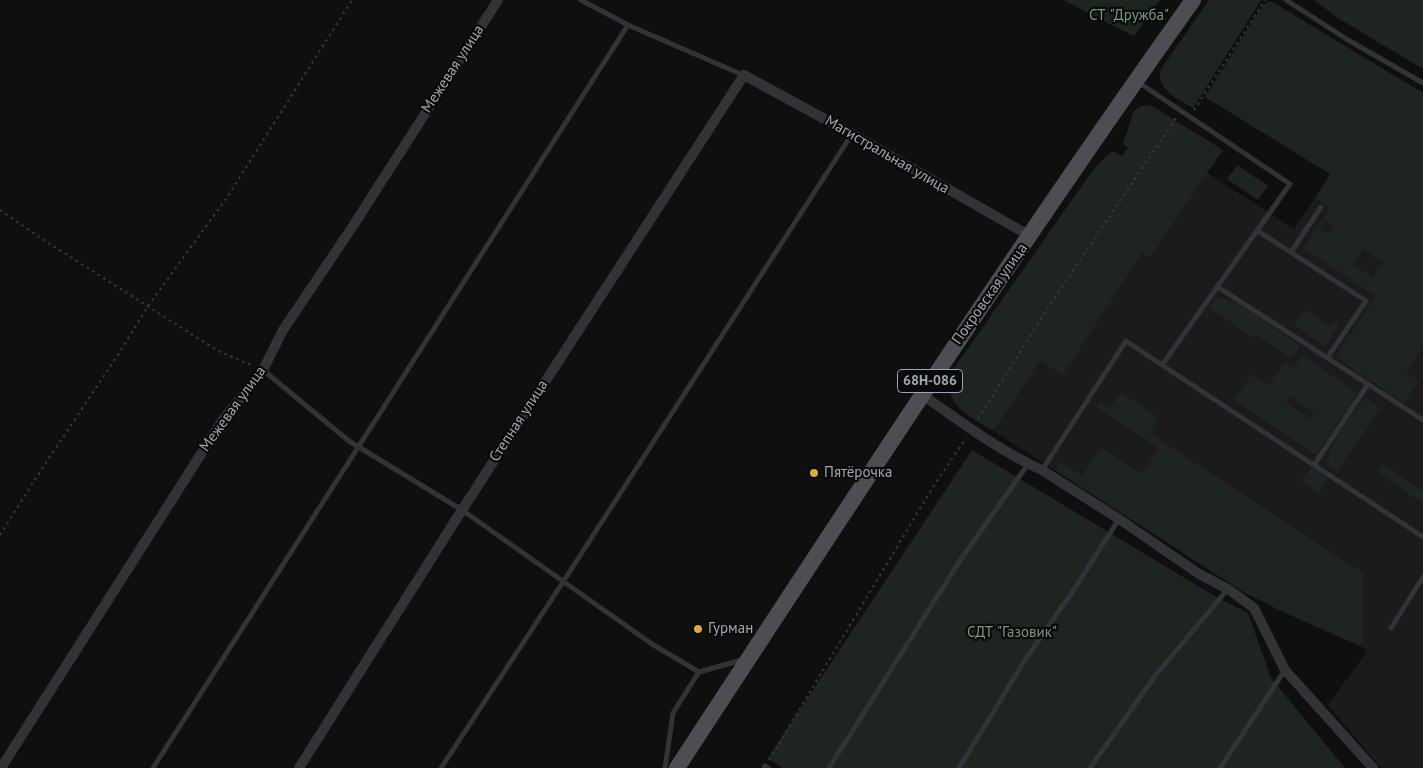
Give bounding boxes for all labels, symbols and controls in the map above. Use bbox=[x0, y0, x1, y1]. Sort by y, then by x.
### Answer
park label: СТ "Дружба" bbox=[1089, 7, 1169, 25]
street label: Межевая улица bbox=[418, 22, 488, 116]
street label: Магистральная улица bbox=[822, 112, 952, 198]
street label: Покровская улица bbox=[948, 240, 1032, 348]
street label: Межевая улица bbox=[196, 363, 270, 455]
road number: 68Н-086 bbox=[898, 370, 962, 392]
street label: Степная улица bbox=[486, 377, 552, 465]
place label: Пятёрочка bbox=[824, 464, 892, 482]
marker: Пятёрочка bbox=[808, 467, 820, 479]
place label: Гурман bbox=[708, 620, 753, 638]
marker: Гурман bbox=[692, 623, 704, 635]
park label: СДТ "Газовик" bbox=[967, 624, 1057, 642]

